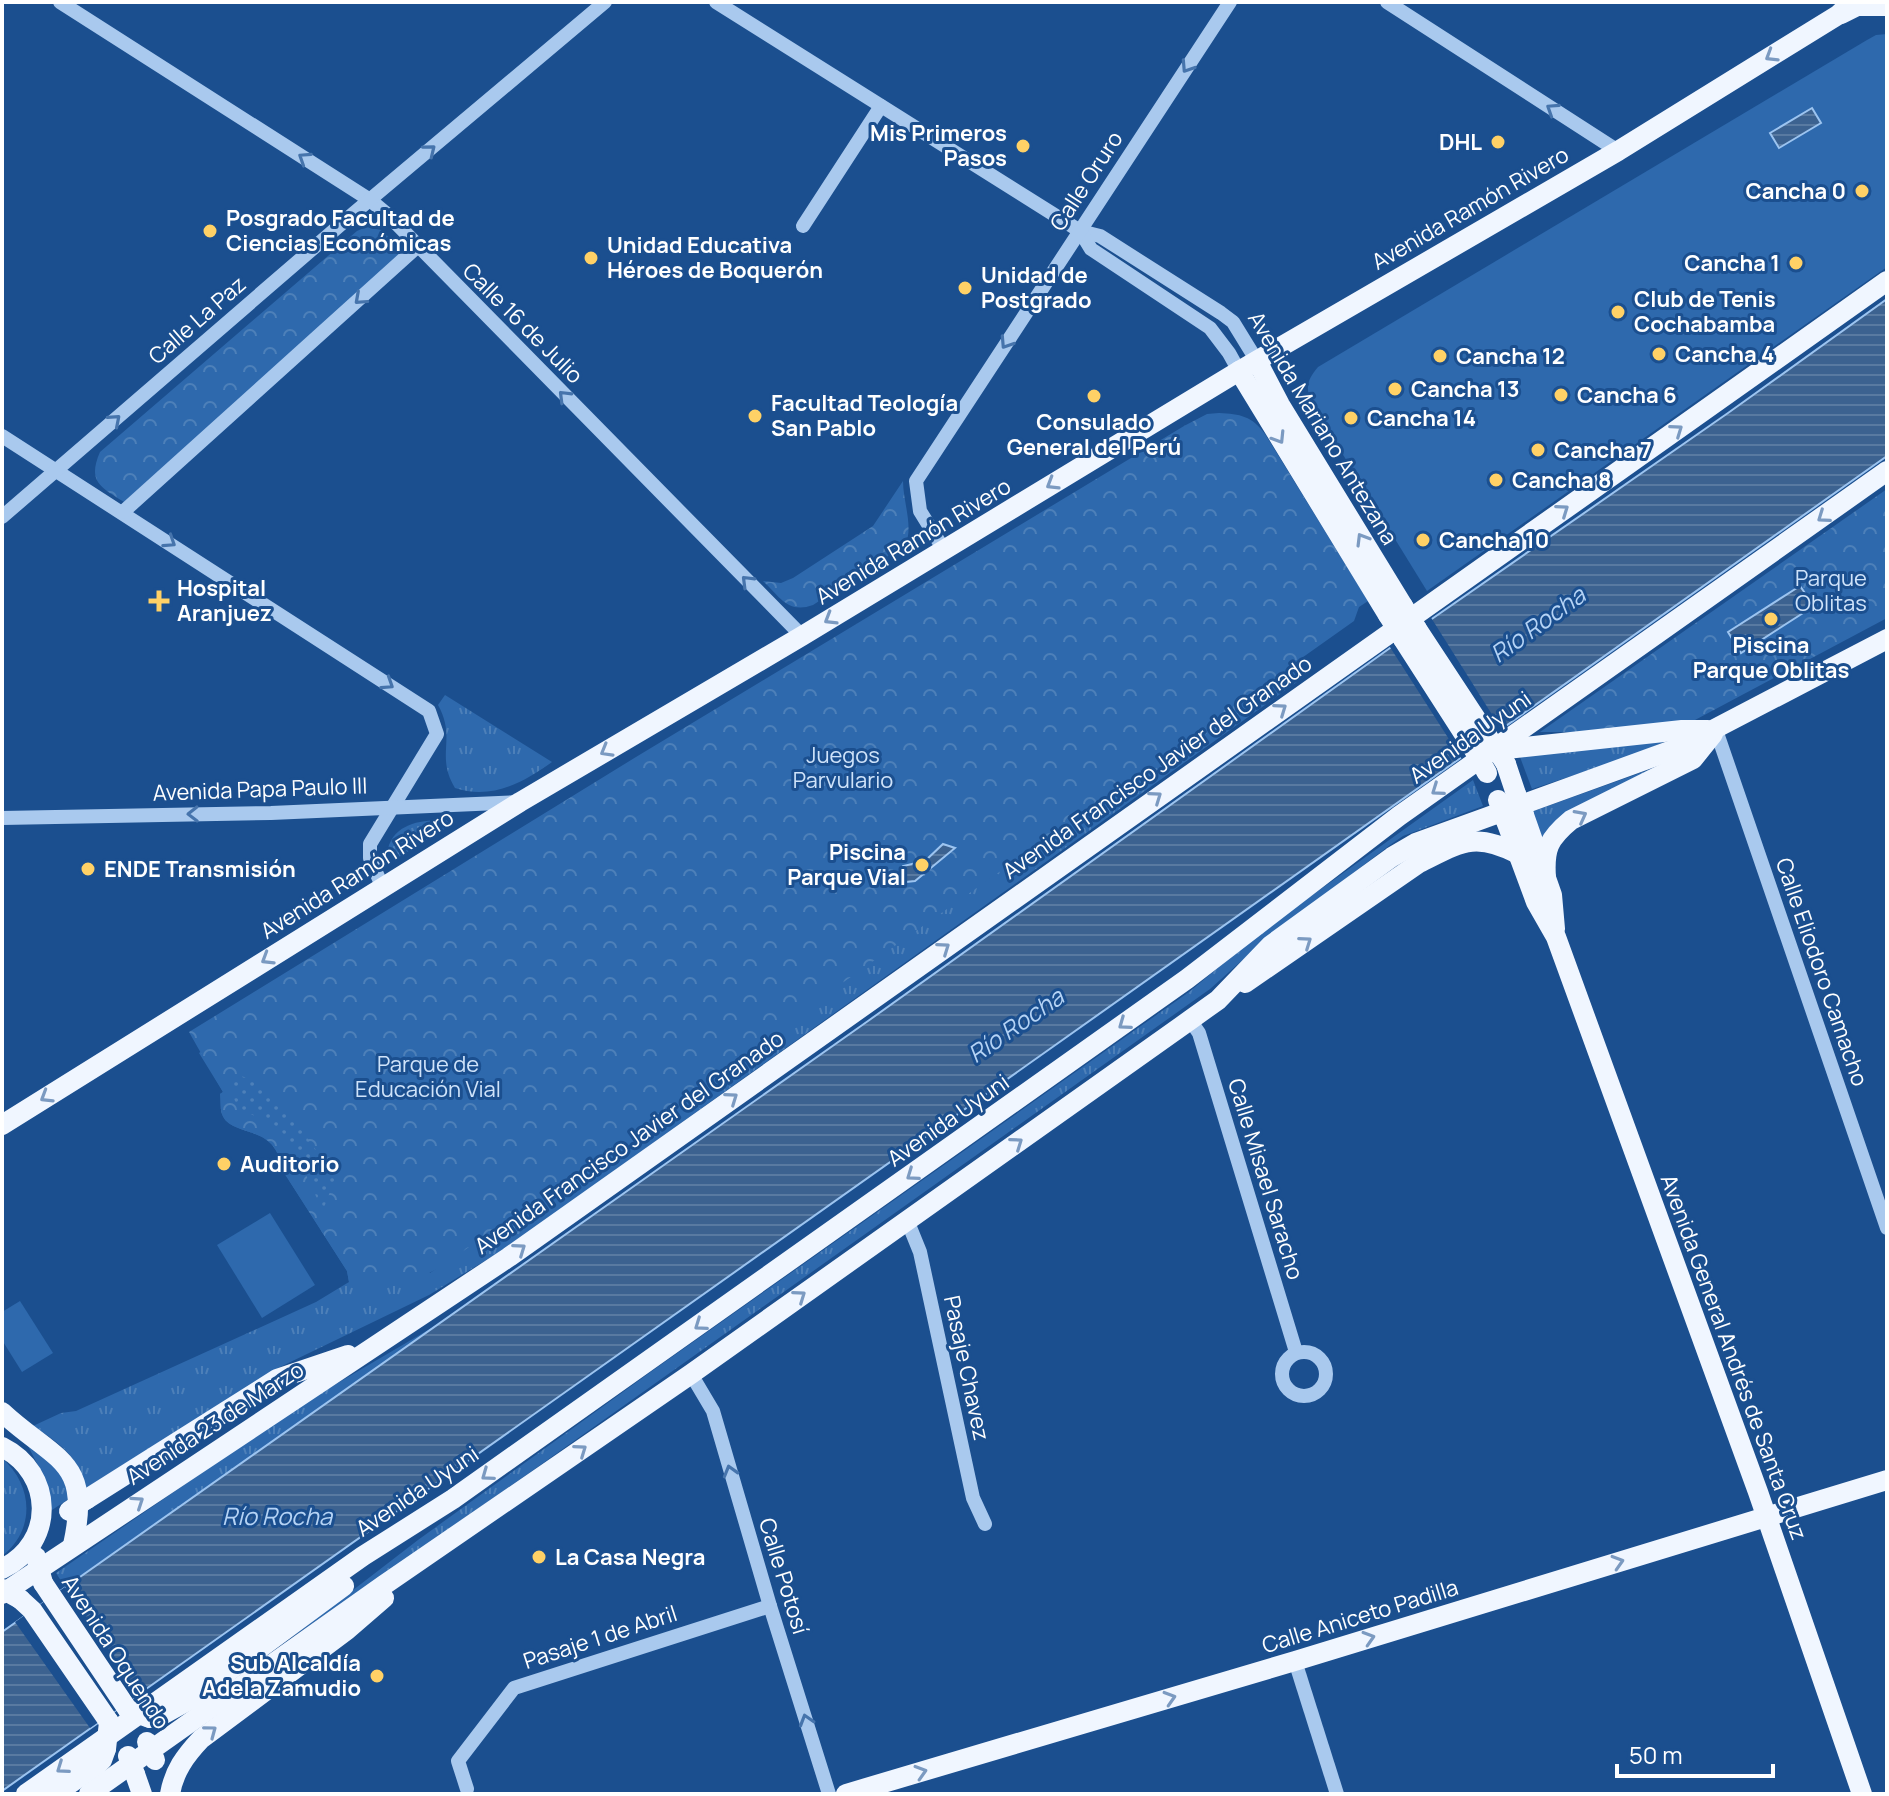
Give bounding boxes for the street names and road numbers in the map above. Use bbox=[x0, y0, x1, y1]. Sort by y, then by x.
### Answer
street label: Calle Oruro bbox=[1043, 125, 1129, 237]
street label: Avenida Ramón Rivero bbox=[1366, 139, 1574, 277]
street label: Calle 16 de Julio bbox=[456, 256, 590, 390]
street label: Calle La Paz bbox=[142, 269, 252, 371]
street label: Avenida Mariano Antezana bbox=[1241, 306, 1405, 550]
street label: Avenida Ramón Rivero bbox=[810, 471, 1016, 611]
street label: Avenida Francisco Javier del Granado bbox=[996, 648, 1318, 886]
street label: Avenida Uyuni bbox=[1403, 684, 1537, 790]
street label: Avenida Papa Paulo III bbox=[152, 770, 368, 808]
street label: Avenida Ramón Rivero bbox=[255, 802, 459, 946]
street label: Calle Eliodoro Camacho bbox=[1769, 854, 1875, 1090]
street label: Avenida Francisco Javier del Granado bbox=[468, 1023, 790, 1261]
street label: Avenida Uyuni bbox=[881, 1067, 1015, 1173]
street label: Calle Misael Saracho bbox=[1221, 1075, 1311, 1283]
street label: Avenida General Andrés de Santa Cruz bbox=[1654, 1170, 1814, 1544]
street label: Pasaje Chavez bbox=[937, 1293, 997, 1443]
street label: Avenida 23 de Marzo bbox=[120, 1354, 310, 1492]
street label: Avenida Uyuni bbox=[350, 1439, 484, 1543]
street label: Calle Potosí bbox=[752, 1514, 816, 1638]
street label: Avenida Oquendo bbox=[55, 1569, 177, 1735]
street label: Calle Aniceto Padilla bbox=[1258, 1572, 1462, 1660]
street label: Pasaje 1 de Abril bbox=[519, 1598, 681, 1676]

